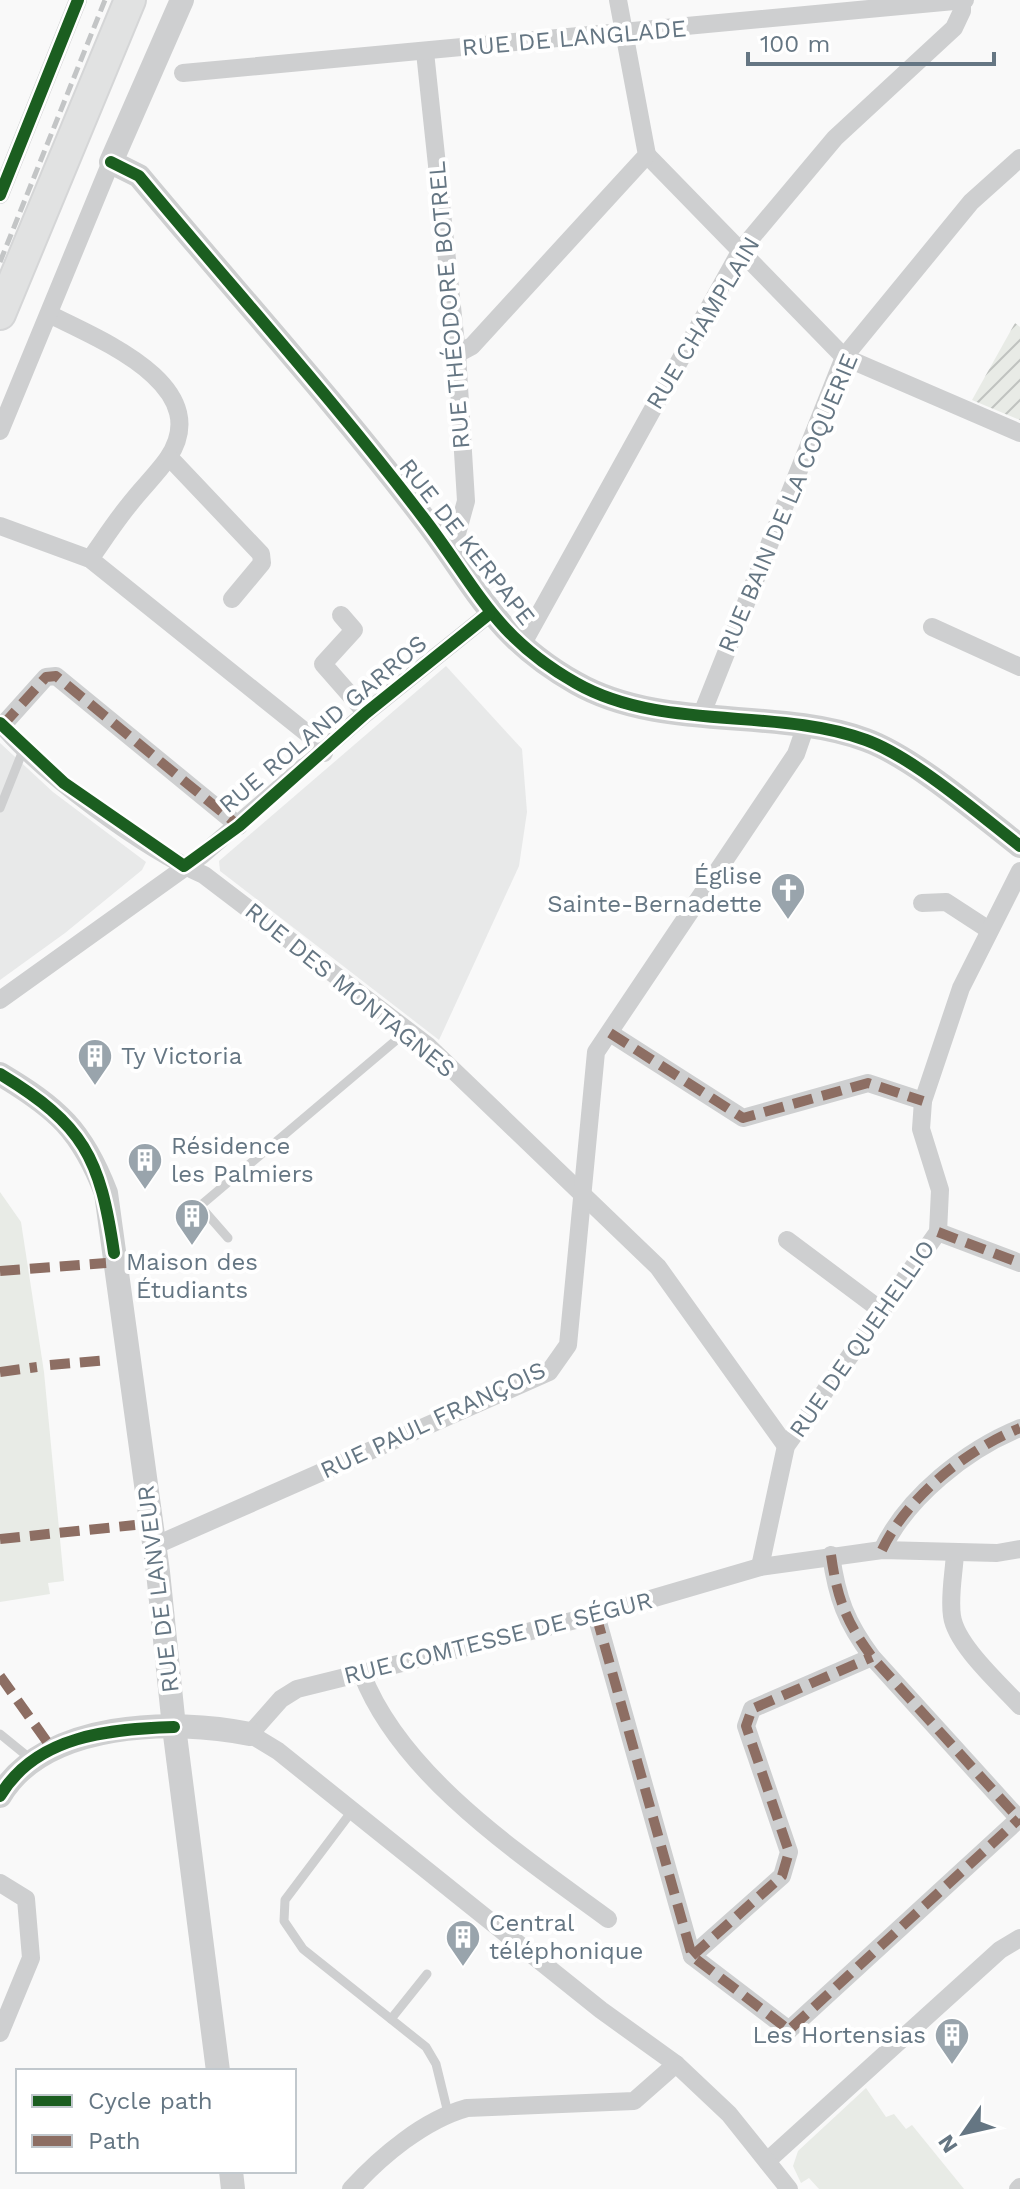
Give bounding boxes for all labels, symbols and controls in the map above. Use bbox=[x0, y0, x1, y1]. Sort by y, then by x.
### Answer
street label: RUE DE LANGLADE bbox=[461, 14, 687, 62]
scale bar bbox=[748, 16, 994, 66]
text: 100 m bbox=[760, 30, 830, 58]
street label: RUE THÉODORE BOTREL bbox=[422, 160, 476, 450]
street label: RUE CHAMPLAIN bbox=[640, 232, 766, 414]
street label: RUE BAIN DE LA COQUERIE bbox=[712, 349, 864, 657]
street label: RUE DE KERPAPE bbox=[393, 453, 541, 631]
street label: RUE ROLAND GARROS bbox=[214, 629, 432, 819]
place label: Église Sainte-Bernadette bbox=[547, 862, 762, 918]
church icon: Église Sainte-Bernadette bbox=[769, 871, 807, 921]
street label: RUE DES MONTAGNES bbox=[239, 897, 461, 1083]
building icon: Ty Victoria bbox=[76, 1037, 114, 1087]
place label: Ty Victoria bbox=[121, 1042, 242, 1070]
place label: Résidence les Palmiers bbox=[171, 1132, 314, 1188]
building icon: Résidence les Palmiers bbox=[126, 1141, 164, 1191]
building icon: Maison des Étudiants bbox=[173, 1197, 211, 1247]
street label: RUE DE QUEHELLIO bbox=[783, 1235, 941, 1443]
place label: Maison des Étudiants bbox=[126, 1248, 258, 1304]
street label: RUE PAUL FRANÇOIS bbox=[316, 1356, 550, 1484]
street label: RUE DE LANVEUR bbox=[131, 1484, 185, 1694]
street label: RUE COMTESSE DE SÉGUR bbox=[341, 1586, 655, 1690]
place label: Central téléphonique bbox=[489, 1909, 643, 1965]
building icon: Central téléphonique bbox=[444, 1918, 482, 1968]
building icon: Les Hortensias bbox=[933, 2016, 971, 2066]
place label: Les Hortensias bbox=[752, 2021, 926, 2049]
legend bbox=[16, 2069, 296, 2173]
text: Cycle path bbox=[88, 2087, 213, 2115]
north arrow bbox=[924, 2093, 1004, 2173]
text: Path bbox=[88, 2127, 141, 2155]
text: N bbox=[933, 2130, 963, 2158]

